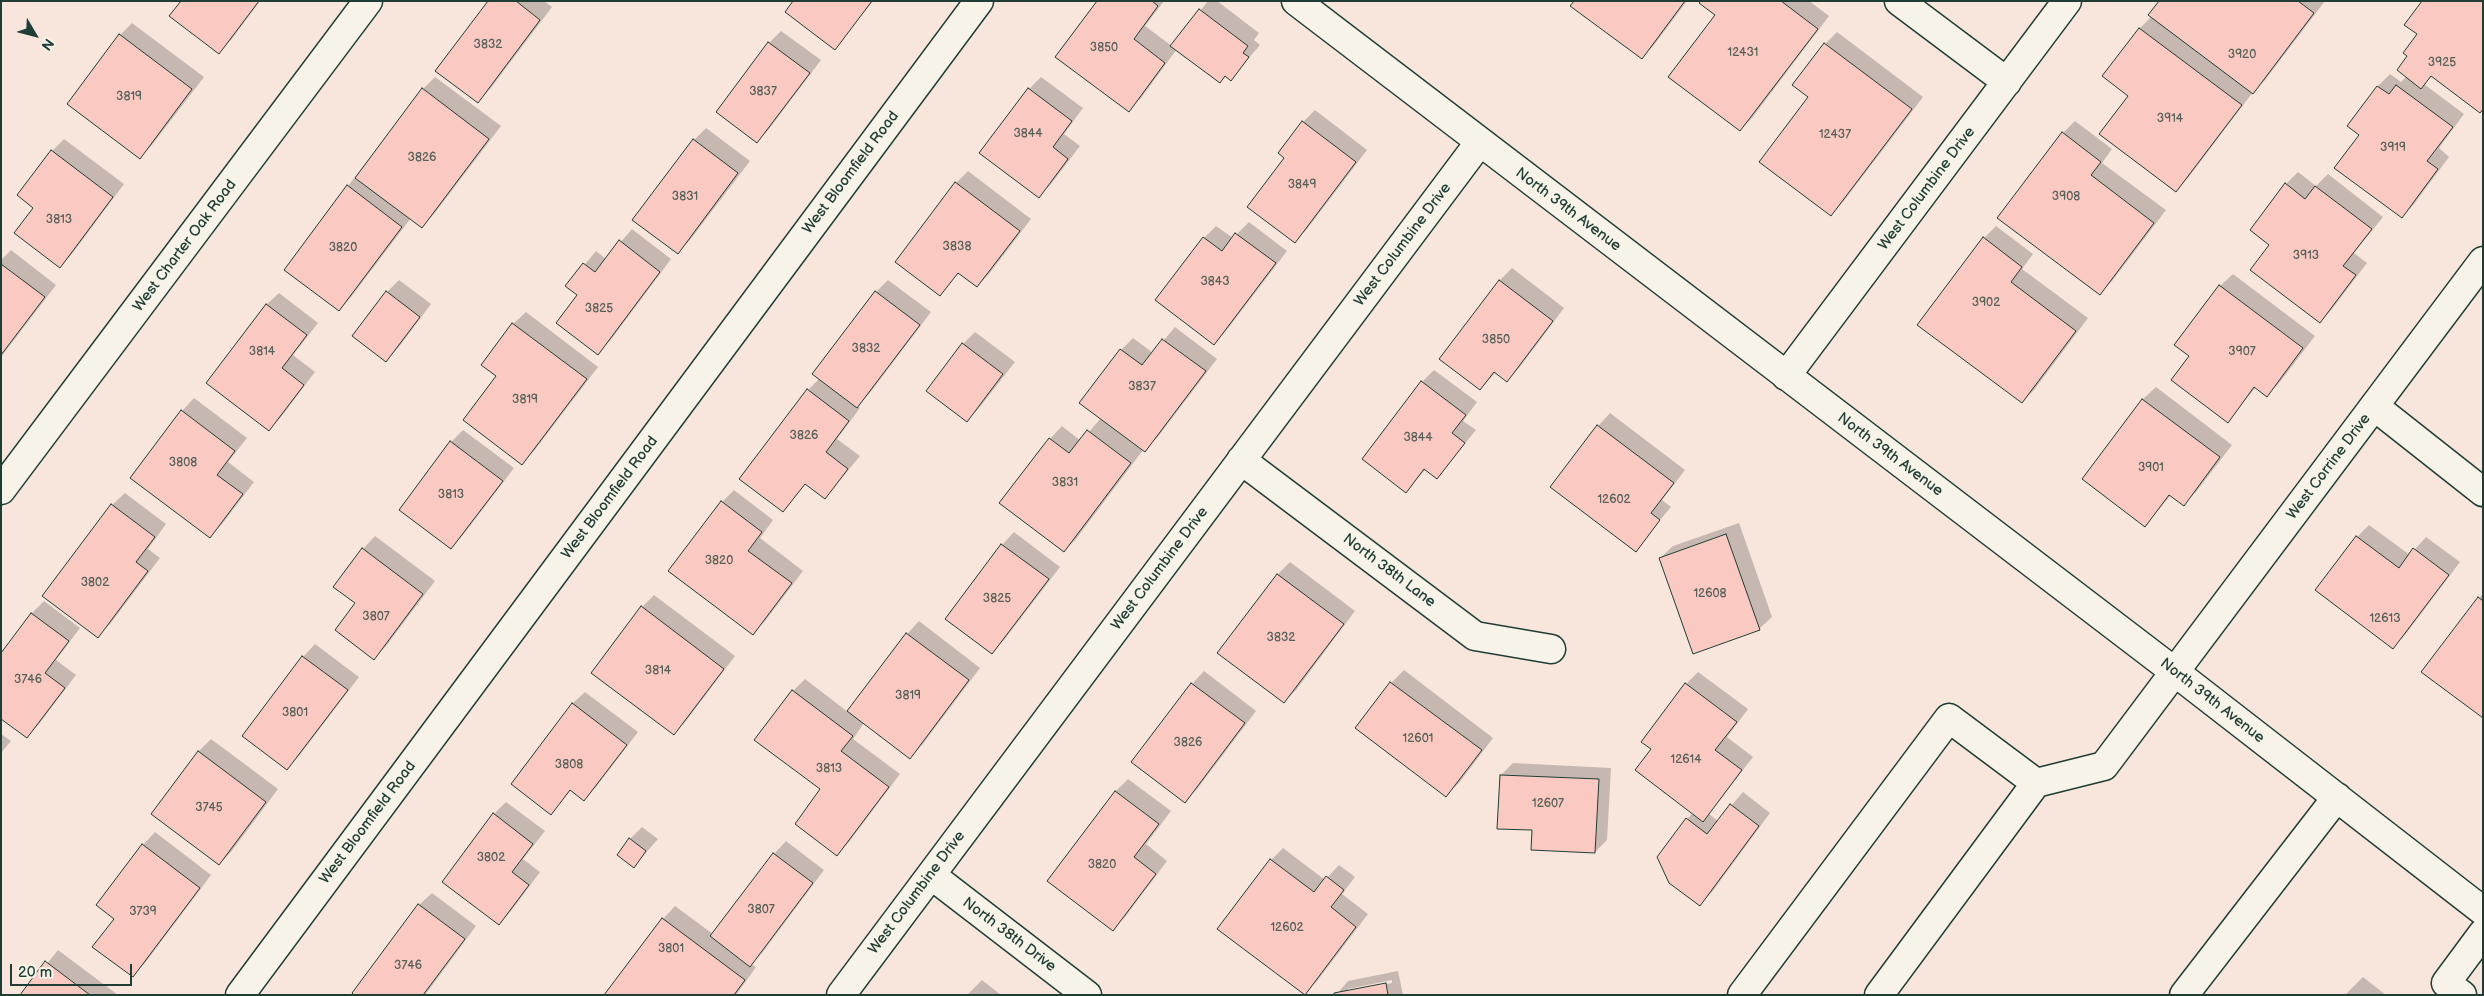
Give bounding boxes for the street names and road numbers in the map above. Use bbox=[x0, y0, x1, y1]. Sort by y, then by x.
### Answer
street label: West Bloomfield Road bbox=[799, 108, 903, 238]
street label: West Columbine Drive bbox=[1875, 124, 1979, 254]
street label: North 39th Avenue bbox=[1512, 164, 1624, 256]
street label: West Charter Oak Road bbox=[129, 176, 241, 316]
street label: West Columbine Drive bbox=[1351, 180, 1455, 310]
street label: North 39th Avenue bbox=[1834, 409, 1946, 501]
street label: West Corrine Drive bbox=[2283, 410, 2375, 524]
street label: West Bloomfield Road bbox=[558, 433, 662, 563]
street label: West Columbine Drive bbox=[1108, 504, 1212, 634]
street label: North 38th Lane bbox=[1339, 530, 1439, 612]
street label: North 39th Avenue bbox=[2156, 655, 2268, 747]
street label: West Bloomfield Road bbox=[316, 758, 420, 888]
street label: West Columbine Drive bbox=[865, 828, 969, 958]
street label: North 38th Drive bbox=[959, 894, 1059, 976]

